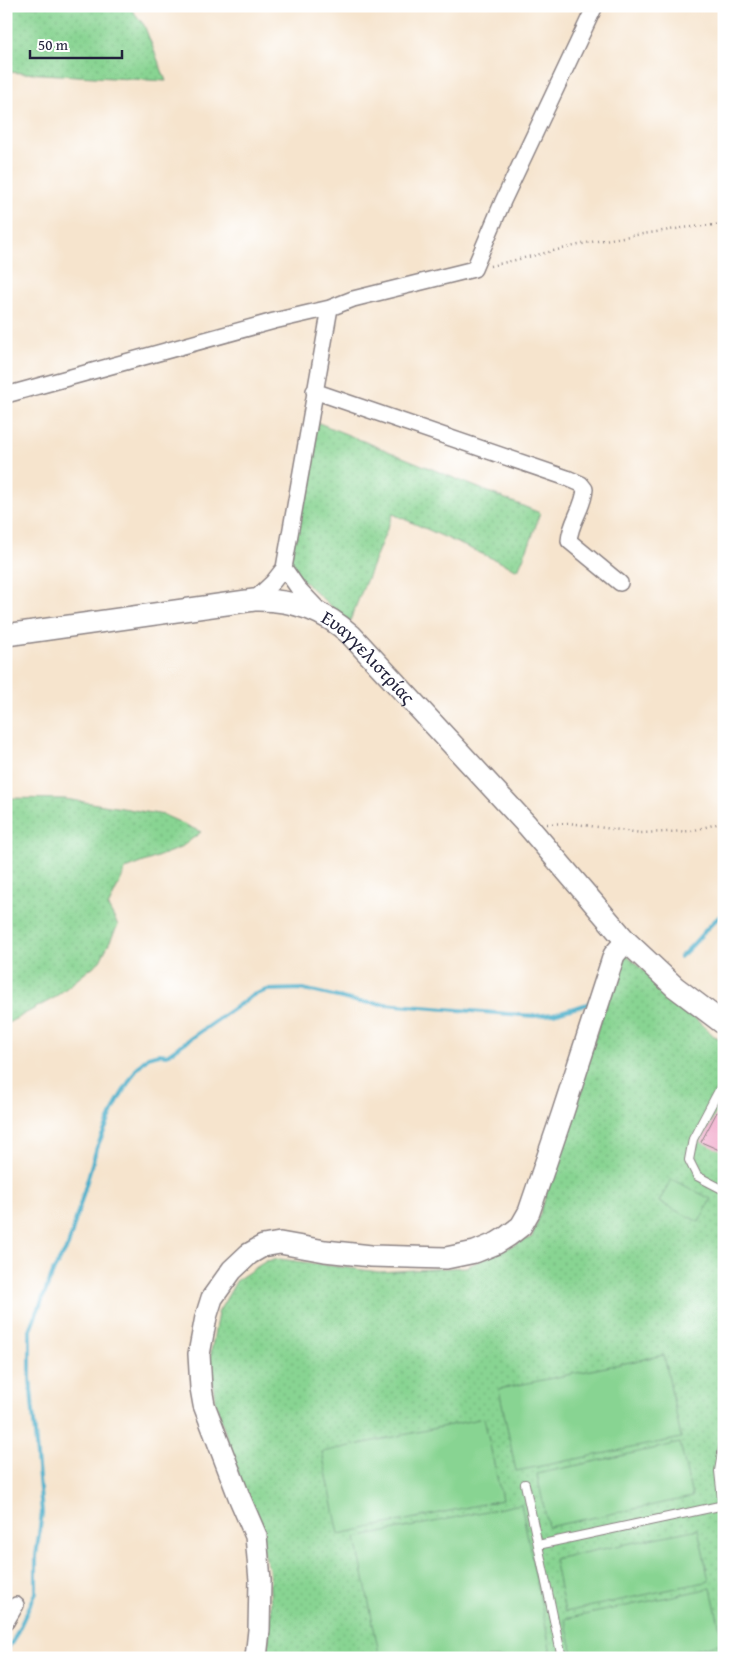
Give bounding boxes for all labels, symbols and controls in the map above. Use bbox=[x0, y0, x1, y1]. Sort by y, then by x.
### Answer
scale bar bbox=[30, 28, 122, 60]
text: 50 m bbox=[38, 34, 69, 55]
street label: Ευαγγελιστρίας bbox=[316, 603, 422, 710]

